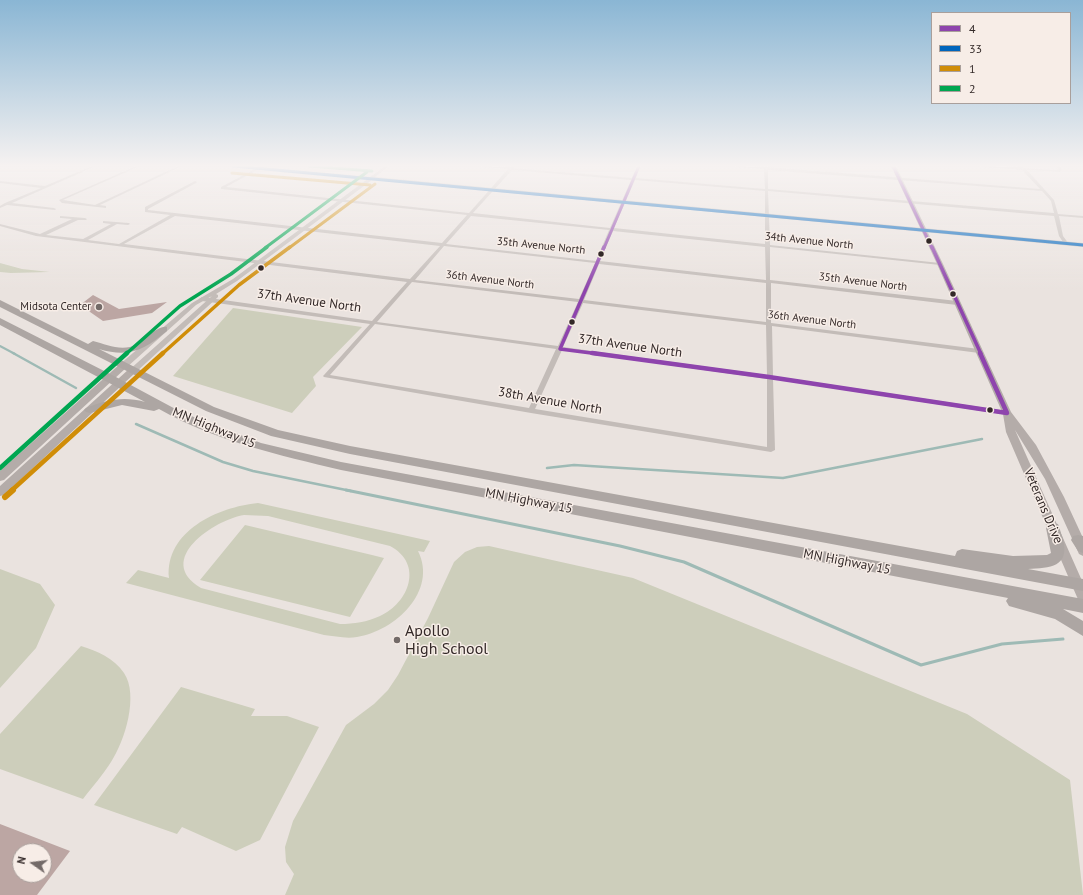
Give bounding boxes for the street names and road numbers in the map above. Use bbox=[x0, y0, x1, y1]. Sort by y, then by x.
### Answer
street label: 34th Avenue North bbox=[764, 230, 854, 252]
street label: 35th Avenue North bbox=[496, 235, 586, 257]
street label: 36th Avenue North bbox=[445, 268, 535, 292]
street label: 35th Avenue North bbox=[818, 270, 908, 294]
street label: 37th Avenue North bbox=[256, 286, 362, 316]
street label: 36th Avenue North bbox=[767, 308, 857, 332]
street label: 37th Avenue North bbox=[577, 331, 683, 361]
street label: 38th Avenue North bbox=[497, 384, 603, 418]
street label: MN Highway 15 bbox=[170, 404, 258, 452]
street label: Veterans Drive bbox=[1020, 466, 1066, 546]
street label: MN Highway 15 bbox=[484, 485, 574, 517]
street label: MN Highway 15 bbox=[802, 546, 892, 578]

